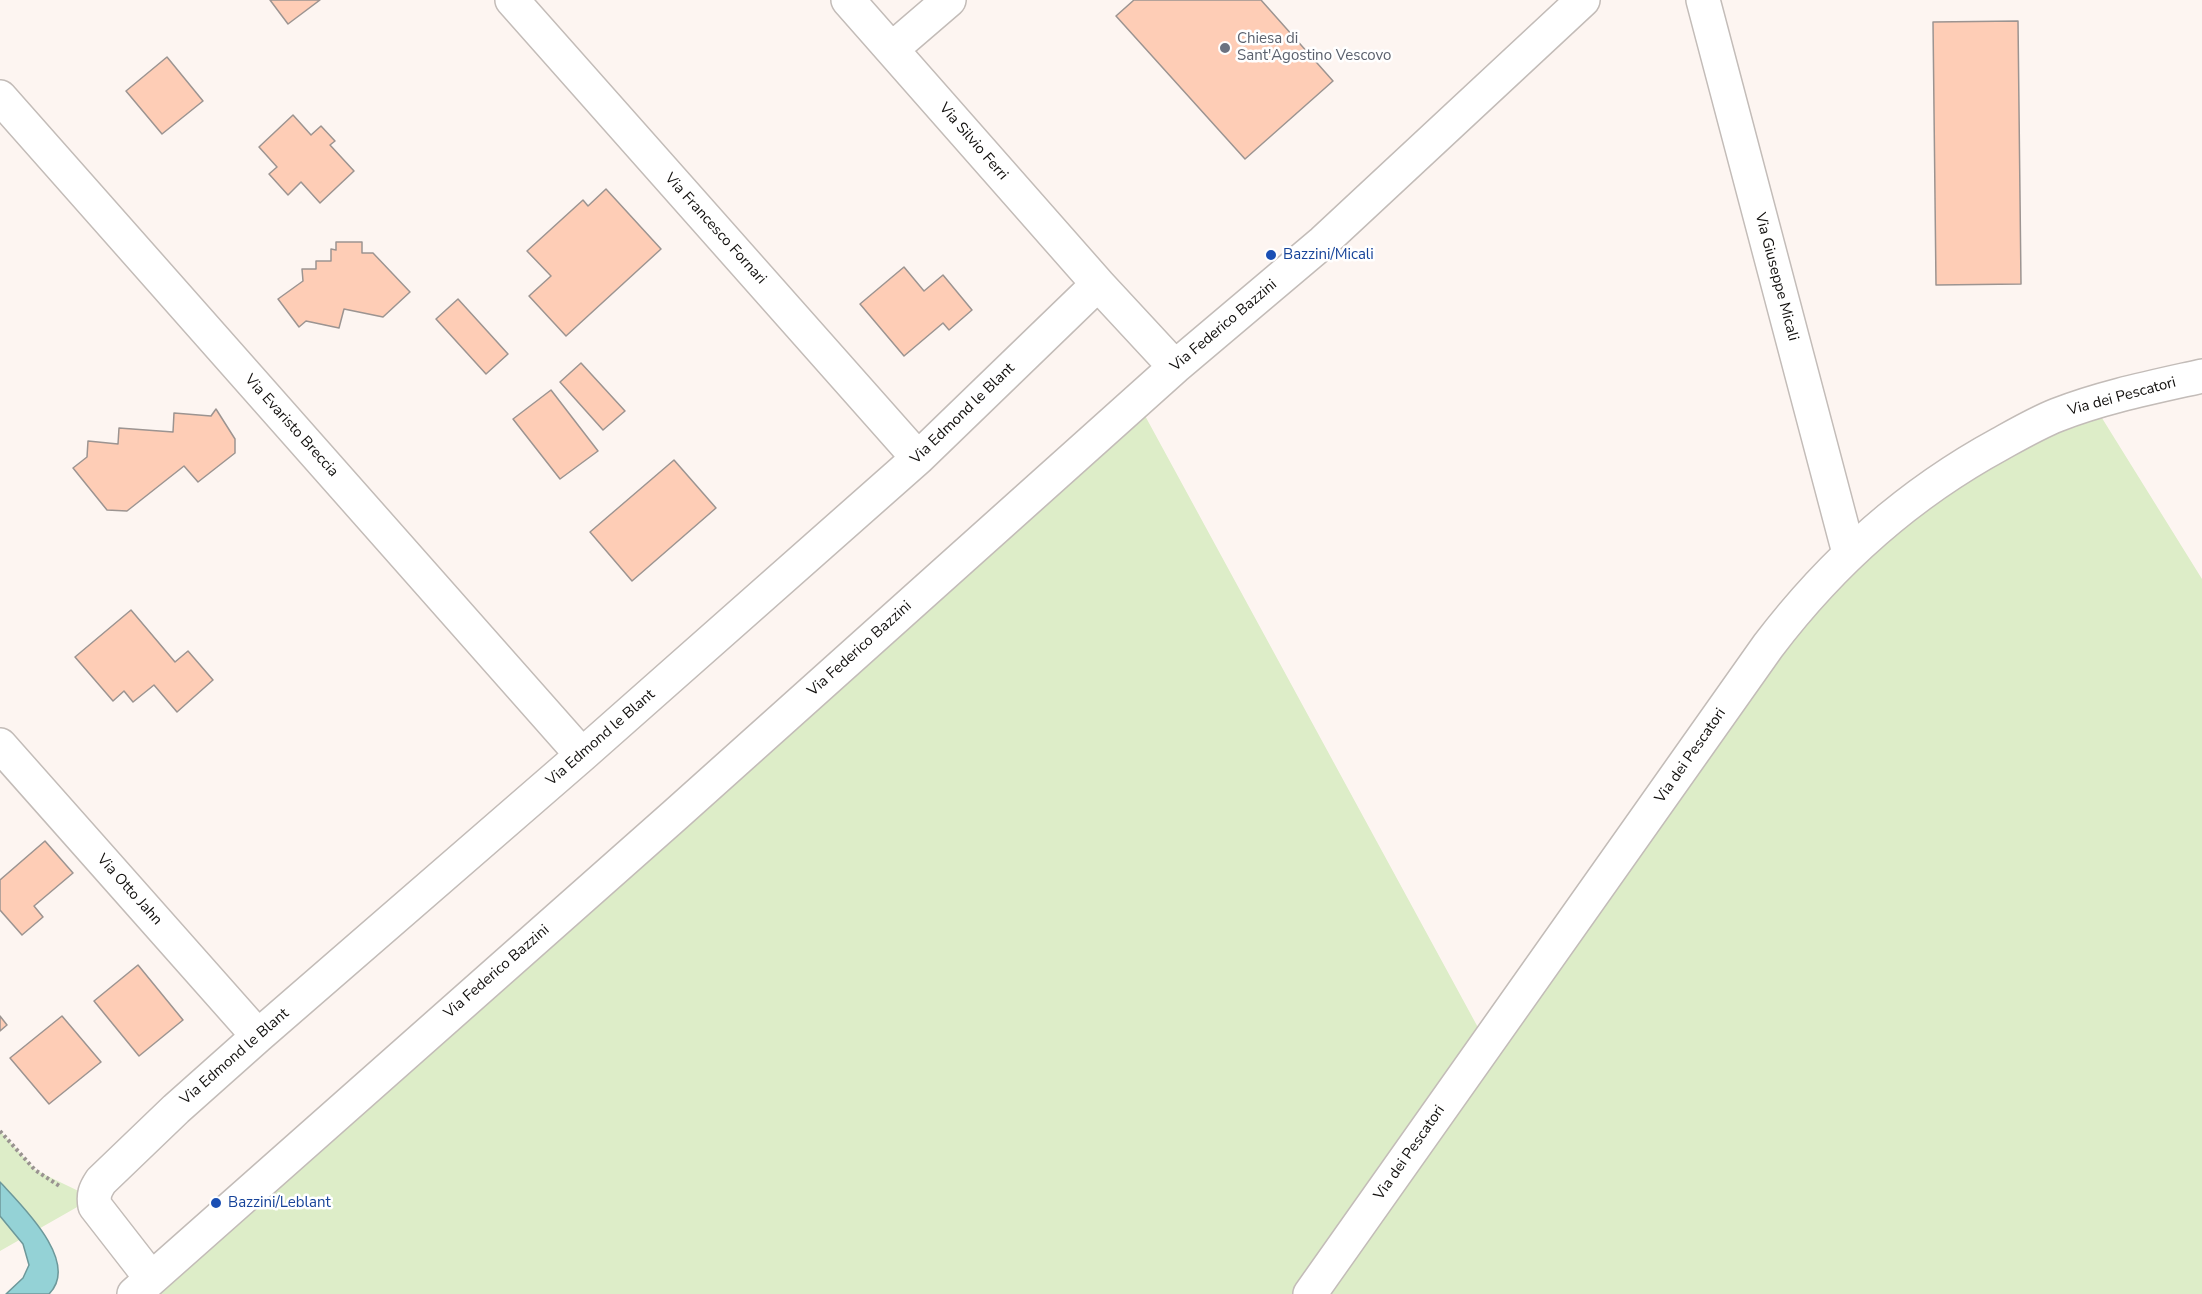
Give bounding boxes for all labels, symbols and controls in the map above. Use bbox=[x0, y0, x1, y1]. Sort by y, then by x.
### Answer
place label: Chiesa di Sant'Agostino Vescovo bbox=[1237, 30, 1391, 65]
marker: Chiesa di Sant'Agostino Vescovo bbox=[1218, 41, 1232, 55]
street label: Via Silvio Ferri bbox=[935, 100, 1011, 184]
street label: Via Francesco Fornari bbox=[660, 170, 770, 288]
street label: Via Giuseppe Micali bbox=[1750, 211, 1802, 343]
place label: Bazzini/Micali bbox=[1283, 246, 1374, 264]
marker: Bazzini/Micali bbox=[1264, 248, 1278, 262]
street label: Via Federico Bazzini bbox=[1167, 276, 1281, 376]
street label: Via Edmond le Blant bbox=[907, 360, 1019, 468]
street label: Via Evaristo Breccia bbox=[240, 371, 342, 481]
street label: Via dei Pescatori bbox=[2066, 374, 2178, 420]
street label: Via Federico Bazzini bbox=[804, 598, 916, 700]
street label: Via Edmond le Blant bbox=[543, 686, 659, 790]
street label: Via dei Pescatori bbox=[1652, 705, 1730, 807]
street label: Via Otto Jahn bbox=[92, 851, 166, 929]
street label: Via Federico Bazzini bbox=[441, 921, 553, 1023]
street label: Via Edmond le Blant bbox=[177, 1005, 293, 1109]
street label: Via dei Pescatori bbox=[1371, 1102, 1449, 1204]
place label: Bazzini/Leblant bbox=[228, 1194, 331, 1212]
marker: Bazzini/Leblant bbox=[209, 1196, 223, 1210]

